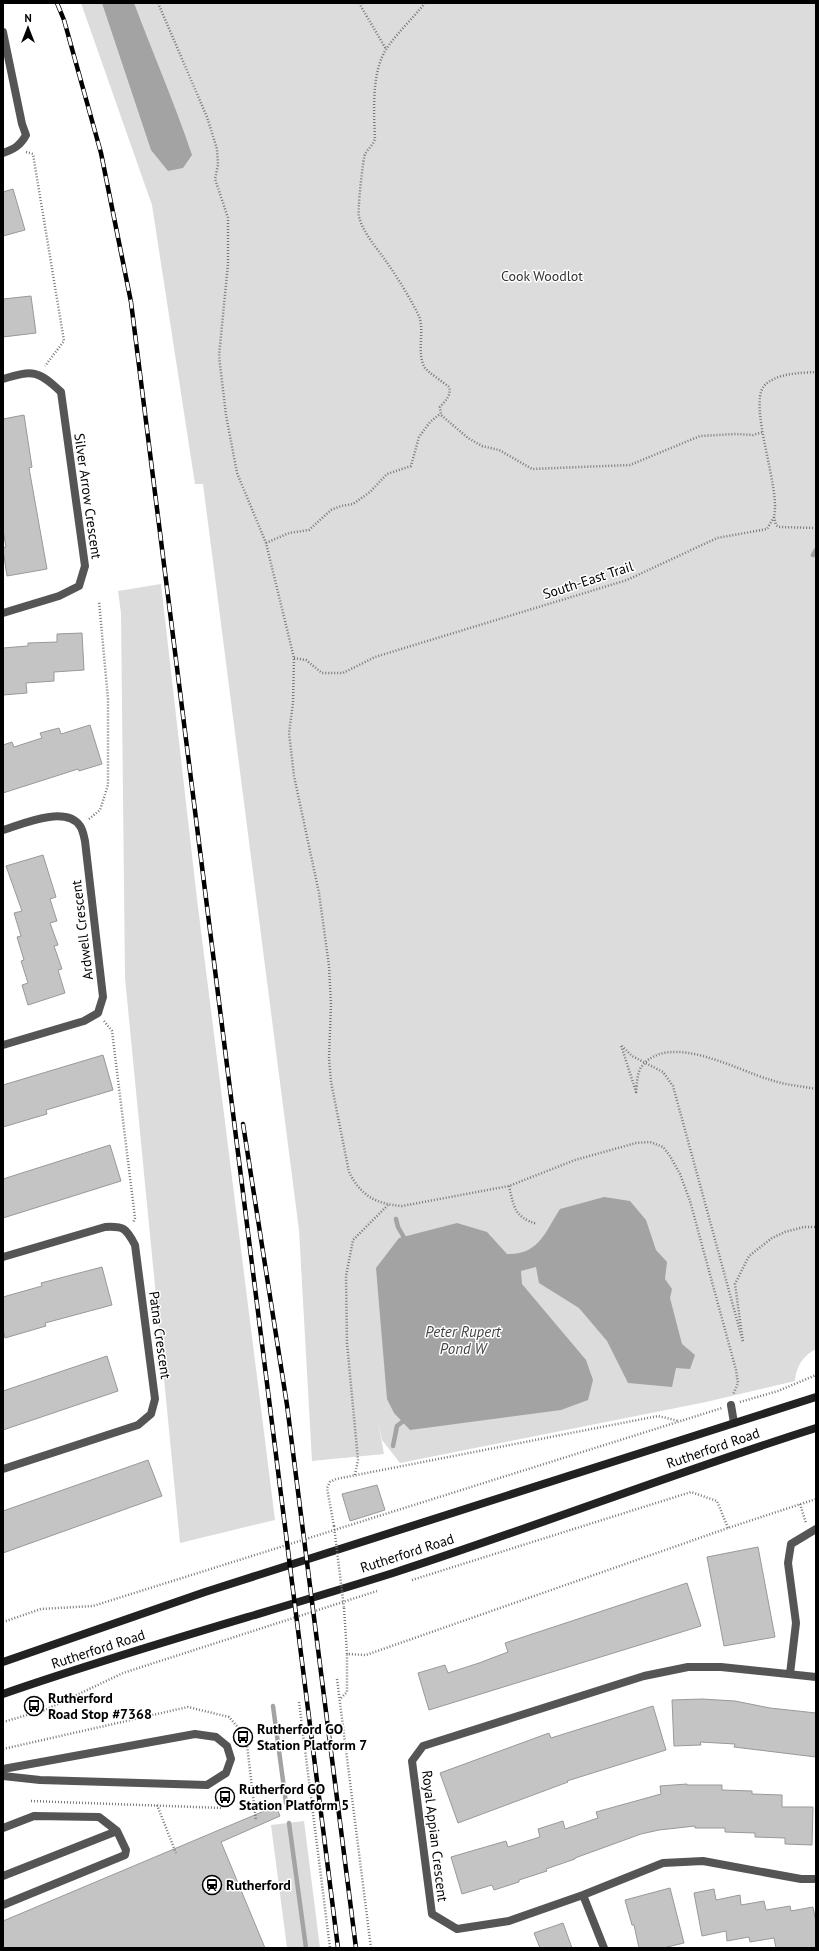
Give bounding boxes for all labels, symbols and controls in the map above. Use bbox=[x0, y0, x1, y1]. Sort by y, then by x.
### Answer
north arrow bbox=[8, 8, 48, 48]
text: N bbox=[24, 11, 32, 25]
park label: Cook Woodlot bbox=[501, 267, 583, 285]
street label: Silver Arrow Crescent bbox=[70, 432, 106, 560]
street label: South-East Trail bbox=[540, 557, 636, 603]
street label: Ardwell Crescent bbox=[67, 879, 97, 981]
street label: Patna Crescent bbox=[145, 1290, 175, 1380]
water label: Peter Rupert Pond W bbox=[425, 1322, 502, 1358]
street label: Rutherford Road bbox=[664, 1424, 762, 1472]
street label: Rutherford Road bbox=[358, 1529, 456, 1577]
street label: Rutherford Road bbox=[49, 1625, 147, 1673]
place label: Rutherford Road Stop #7368 bbox=[48, 1689, 152, 1723]
bus stop icon: Rutherford Road Stop #7368 bbox=[23, 1695, 45, 1717]
place label: Rutherford GO Station Platform 7 bbox=[257, 1720, 367, 1754]
bus stop icon: Rutherford GO Station Platform 7 bbox=[232, 1726, 254, 1748]
street label: Royal Appian Crescent bbox=[418, 1769, 452, 1903]
place label: Rutherford GO Station Platform 5 bbox=[239, 1780, 349, 1814]
bus stop icon: Rutherford GO Station Platform 5 bbox=[214, 1786, 236, 1808]
station icon: Rutherford bbox=[201, 1874, 223, 1896]
place label: Rutherford bbox=[226, 1876, 291, 1894]

